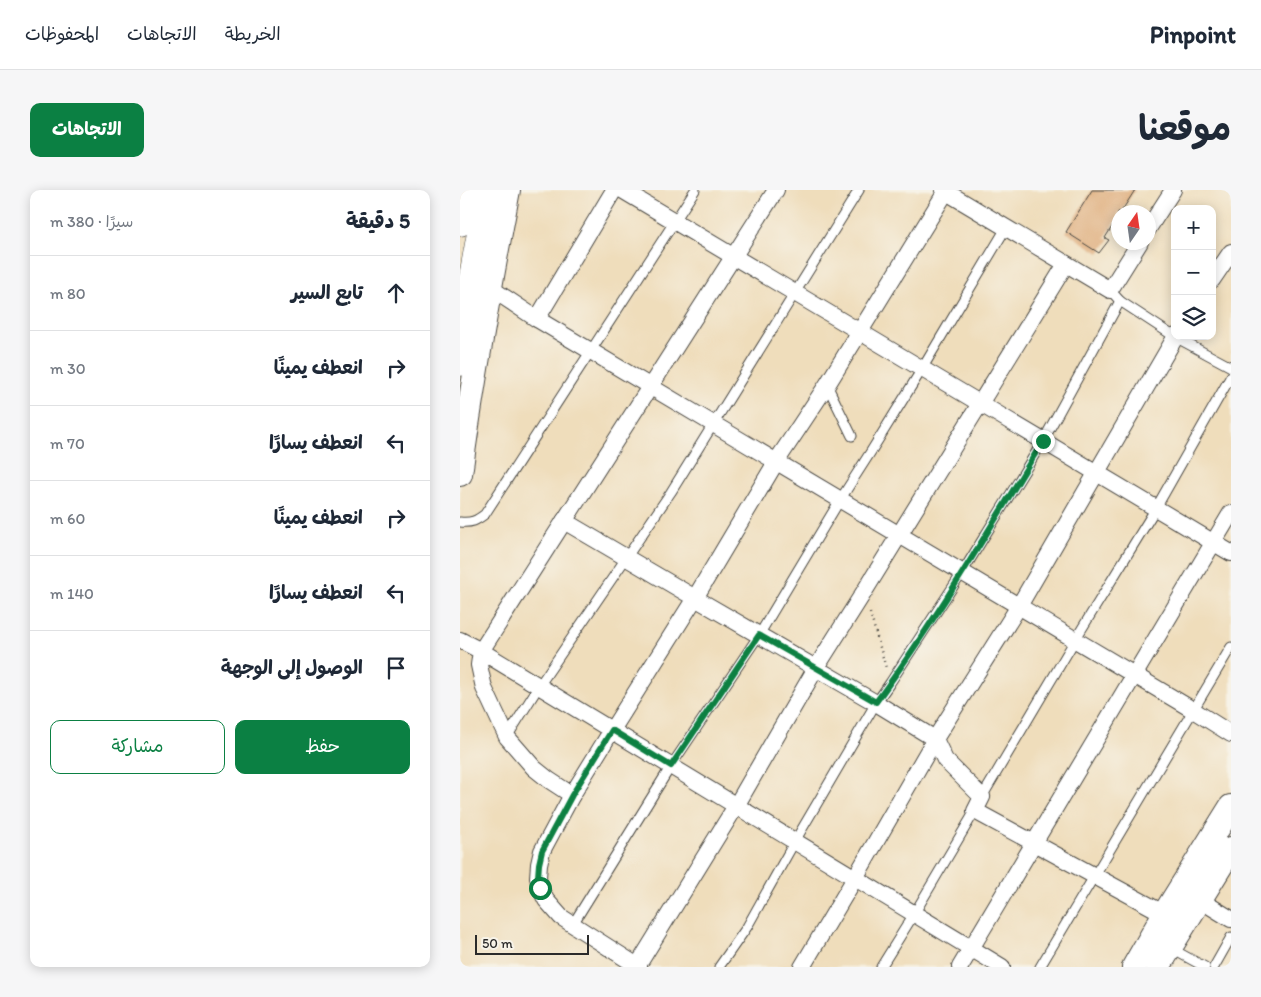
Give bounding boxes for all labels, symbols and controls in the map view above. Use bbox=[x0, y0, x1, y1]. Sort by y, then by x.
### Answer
text: Pinpoint bbox=[1150, 20, 1236, 49]
text: المحفوظات bbox=[25, 23, 99, 45]
text: الاتجاهات bbox=[127, 23, 197, 45]
text: الخريطة bbox=[225, 23, 281, 45]
button: الاتجاهات bbox=[30, 103, 144, 157]
text: موقعنا bbox=[1138, 107, 1231, 149]
north arrow bbox=[1111, 205, 1156, 250]
map controls bbox=[1171, 205, 1216, 340]
button: + bbox=[1171, 205, 1216, 250]
text: 5 دقيقة bbox=[346, 208, 410, 233]
text: سيرًا · 380 m bbox=[50, 212, 133, 231]
button: − bbox=[1171, 250, 1216, 295]
icon: ahead bbox=[382, 279, 410, 307]
text: تابع السير bbox=[291, 281, 363, 304]
text: 80 m bbox=[50, 284, 86, 303]
button: layers bbox=[1171, 295, 1216, 340]
icon: right bbox=[382, 354, 410, 382]
text: انعطف يمينًا bbox=[274, 356, 363, 379]
text: 30 m bbox=[50, 359, 86, 378]
icon: left bbox=[382, 429, 410, 457]
route end bbox=[1032, 430, 1055, 453]
text: انعطف يسارًا bbox=[269, 431, 363, 454]
text: 70 m bbox=[50, 434, 85, 453]
icon: right bbox=[382, 504, 410, 532]
text: انعطف يمينًا bbox=[274, 506, 363, 529]
text: 60 m bbox=[50, 509, 85, 528]
icon: left bbox=[382, 579, 410, 607]
text: انعطف يسارًا bbox=[269, 581, 363, 604]
text: 140 m bbox=[50, 584, 94, 603]
icon: arrive bbox=[382, 654, 410, 682]
text: الوصول إلى الوجهة bbox=[221, 656, 363, 679]
button: مشاركة bbox=[50, 720, 225, 774]
button: حفظ bbox=[235, 720, 410, 774]
route start bbox=[529, 877, 552, 900]
scale bar bbox=[475, 932, 589, 955]
text: 50 m bbox=[482, 935, 513, 952]

